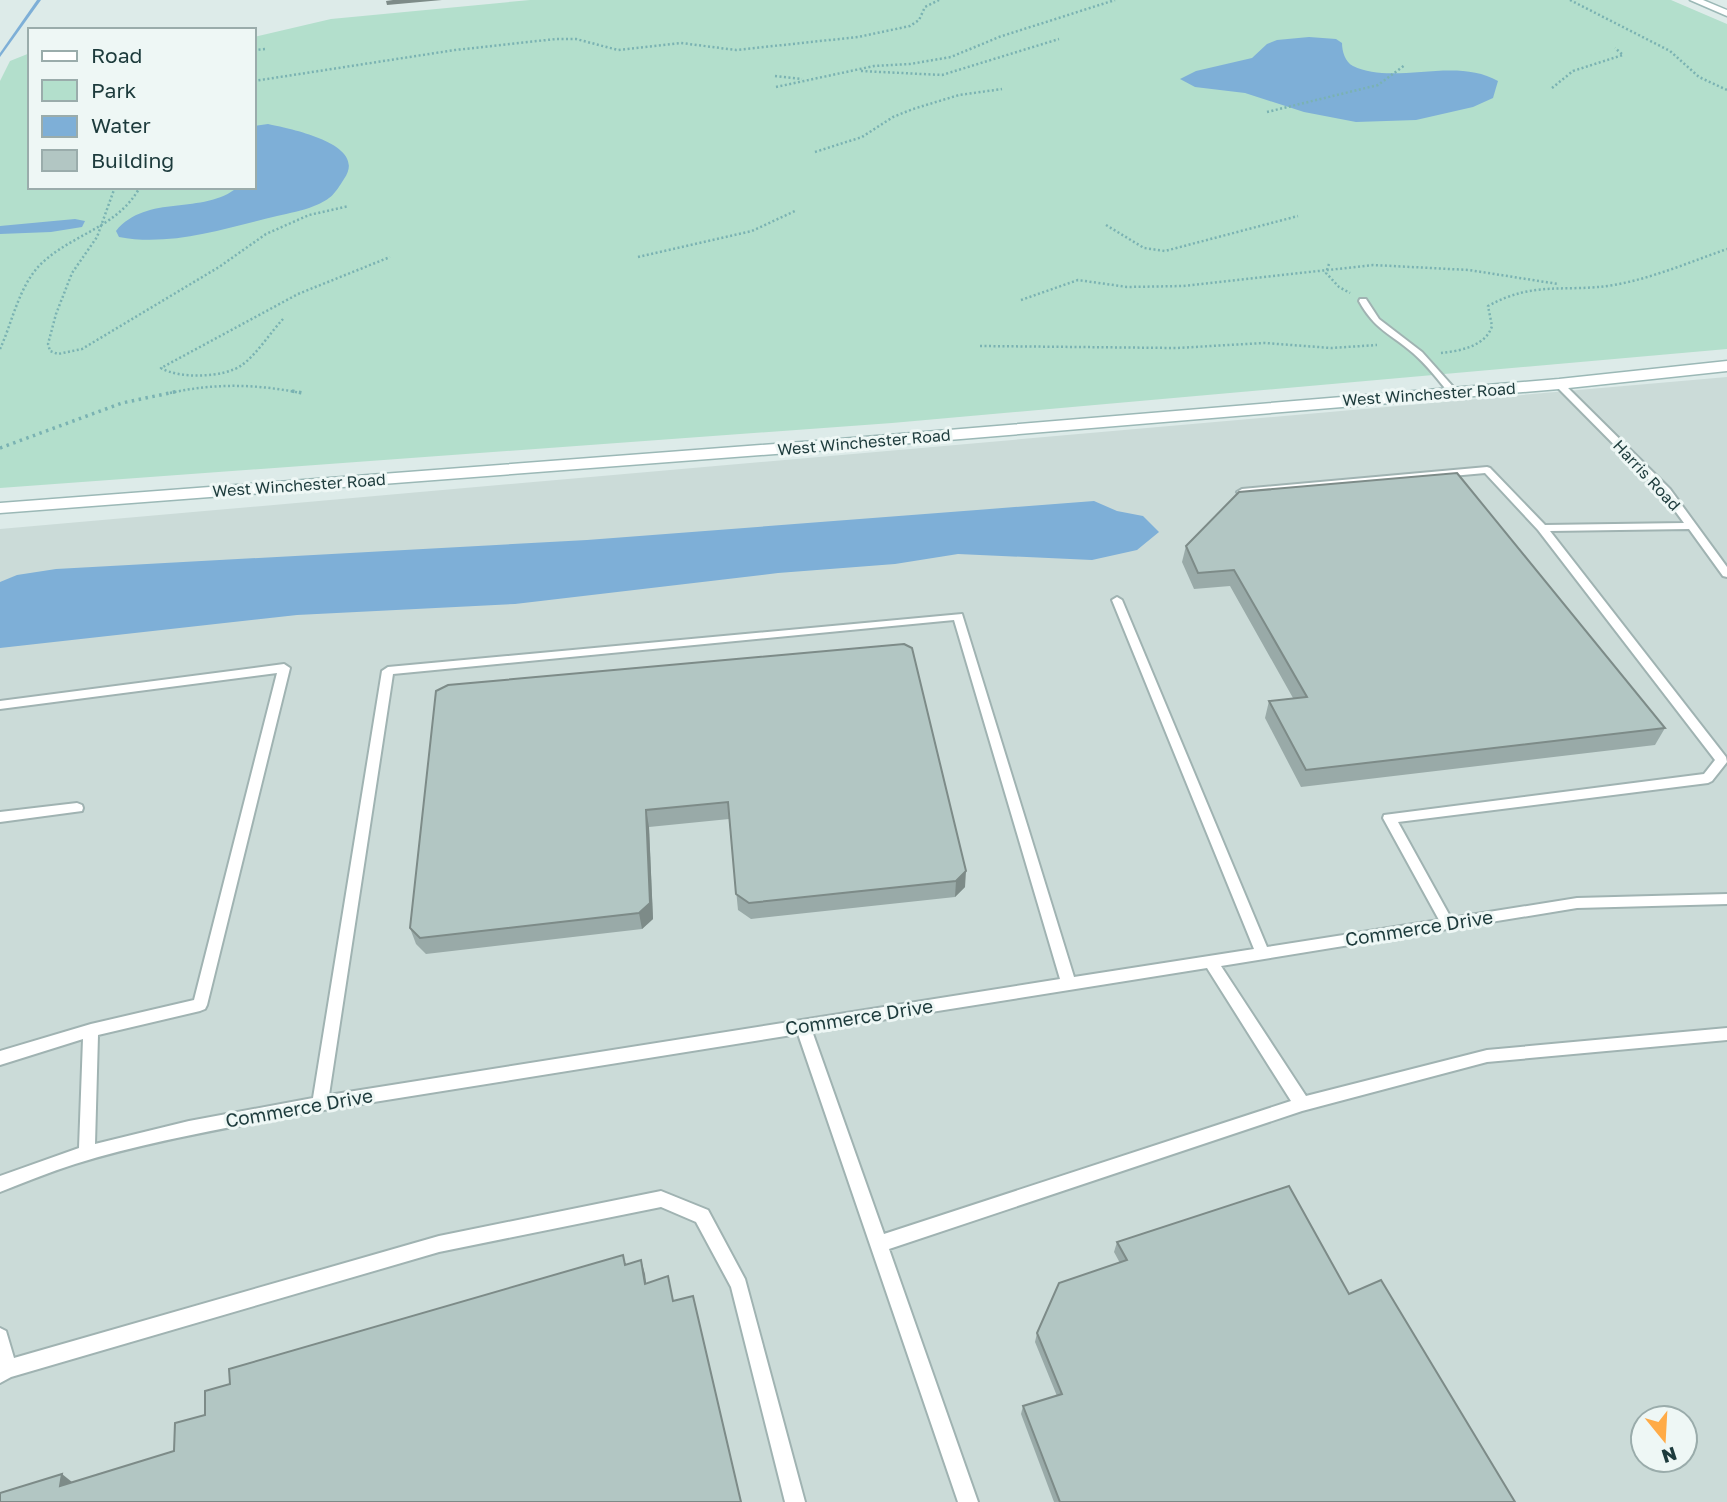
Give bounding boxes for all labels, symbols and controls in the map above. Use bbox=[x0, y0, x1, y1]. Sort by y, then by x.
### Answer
legend bbox=[28, 28, 256, 189]
text: Road bbox=[91, 42, 142, 68]
text: Park bbox=[91, 77, 137, 103]
text: Water bbox=[91, 112, 151, 138]
text: Building bbox=[91, 147, 174, 173]
street label: West Winchester Road bbox=[1342, 378, 1516, 410]
street label: West Winchester Road bbox=[777, 424, 951, 460]
street label: Harris Road bbox=[1609, 435, 1685, 515]
street label: West Winchester Road bbox=[212, 469, 386, 501]
street label: Commerce Drive bbox=[1343, 904, 1495, 951]
street label: Commerce Drive bbox=[783, 993, 935, 1040]
street label: Commerce Drive bbox=[223, 1083, 374, 1132]
north arrow bbox=[1629, 1404, 1699, 1474]
text: N bbox=[1659, 1442, 1680, 1469]

